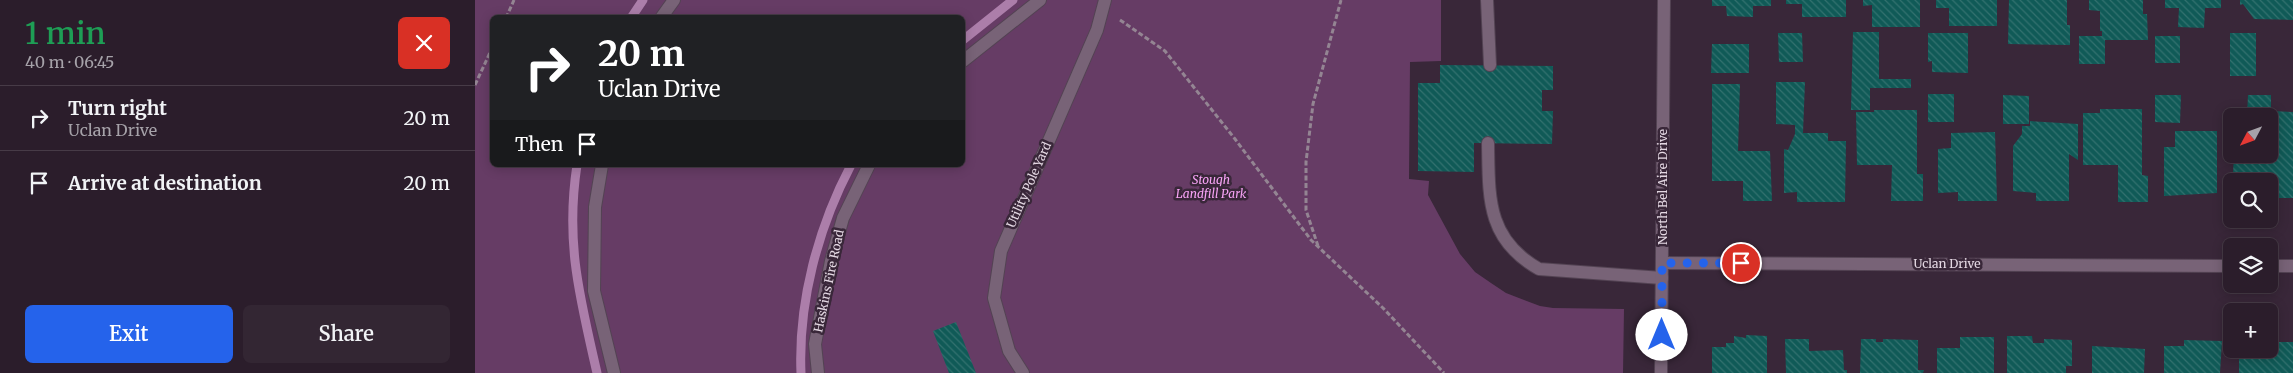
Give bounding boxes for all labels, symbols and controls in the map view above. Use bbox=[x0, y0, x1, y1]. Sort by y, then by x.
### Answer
text: 1 min bbox=[25, 14, 106, 52]
button: close bbox=[398, 17, 450, 69]
text: 20 m bbox=[598, 32, 685, 76]
icon: right bbox=[515, 35, 580, 100]
text: 40 m · 06:45 bbox=[25, 52, 114, 72]
text: Uclan Drive bbox=[598, 75, 721, 103]
text: Turn right bbox=[68, 96, 167, 120]
icon: right bbox=[25, 104, 53, 132]
text: 20 m bbox=[403, 106, 450, 130]
north arrow bbox=[2223, 108, 2277, 162]
map controls bbox=[2223, 108, 2278, 358]
text: Uclan Drive bbox=[68, 120, 157, 140]
street label: North Bel Aire Drive bbox=[1655, 129, 1670, 245]
icon: arrive bbox=[573, 130, 601, 158]
text: Then bbox=[515, 132, 563, 156]
street label: Utility Pole Yard bbox=[1003, 140, 1054, 230]
icon: arrive bbox=[25, 169, 53, 197]
text: Arrive at destination bbox=[68, 171, 262, 195]
text: 20 m bbox=[403, 171, 450, 195]
park label: Stough Landfill Park bbox=[1176, 172, 1247, 201]
button: search bbox=[2223, 173, 2278, 228]
street label: Haskins Fire Road bbox=[810, 228, 847, 334]
button: layers bbox=[2223, 238, 2278, 293]
pin bbox=[1720, 242, 1762, 284]
icon: arrive bbox=[1727, 249, 1755, 277]
street label: Uclan Drive bbox=[1914, 256, 1980, 271]
button: + bbox=[2223, 303, 2278, 358]
button: Exit bbox=[25, 305, 233, 363]
button: Share bbox=[243, 305, 450, 363]
position arrow bbox=[1635, 308, 1687, 360]

